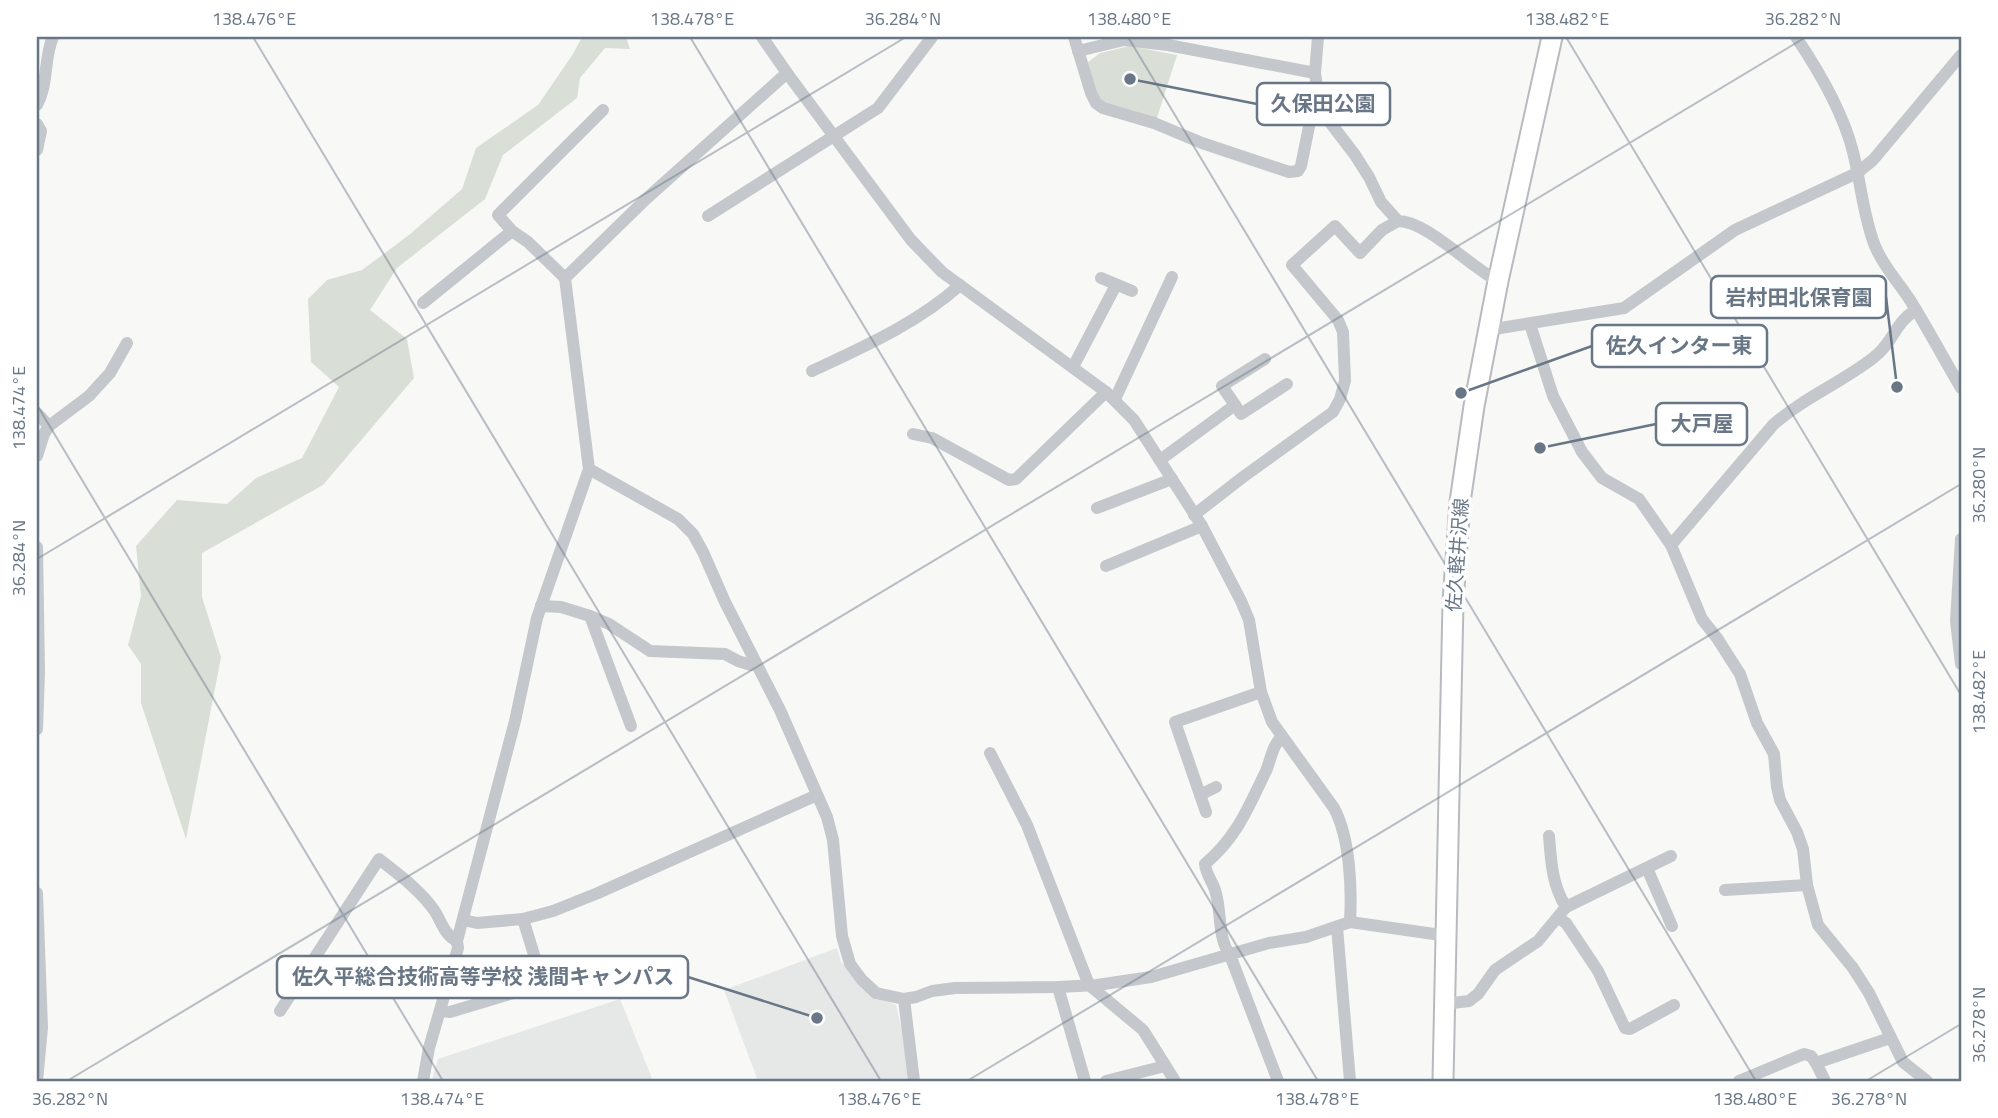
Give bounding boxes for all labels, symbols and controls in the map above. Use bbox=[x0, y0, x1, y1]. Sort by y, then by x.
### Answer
text: 138.476°E bbox=[212, 5, 296, 32]
text: 138.478°E bbox=[650, 5, 734, 32]
text: 36.284°N bbox=[865, 5, 941, 32]
text: 138.480°E bbox=[1087, 5, 1171, 32]
text: 138.482°E bbox=[1525, 5, 1609, 32]
text: 36.282°N bbox=[1765, 5, 1841, 32]
callout: 久保田公園 bbox=[1257, 83, 1390, 125]
text: 久保田公園 bbox=[1271, 87, 1376, 119]
callout: 岩村田北保育園 bbox=[1711, 276, 1886, 318]
text: 岩村田北保育園 bbox=[1726, 281, 1873, 313]
callout: 佐久インター東 bbox=[1592, 325, 1767, 367]
text: 佐久インター東 bbox=[1606, 329, 1753, 361]
text: 138.474°E bbox=[5, 366, 32, 450]
callout: 大戸屋 bbox=[1656, 403, 1747, 445]
text: 大戸屋 bbox=[1671, 407, 1734, 439]
text: 36.280°N bbox=[1965, 447, 1992, 523]
street label: 佐久軽井沢線 bbox=[1438, 497, 1475, 613]
text: 36.284°N bbox=[5, 520, 32, 596]
text: 138.482°E bbox=[1965, 650, 1992, 734]
callout: 佐久平総合技術高等学校 浅間キャンパス bbox=[277, 956, 688, 998]
text: 佐久平総合技術高等学校 浅間キャンパス bbox=[292, 960, 674, 992]
text: 36.278°N bbox=[1965, 987, 1992, 1063]
text: 36.282°N bbox=[32, 1085, 108, 1112]
text: 138.474°E bbox=[400, 1085, 484, 1112]
text: 138.476°E bbox=[837, 1085, 921, 1112]
text: 138.478°E bbox=[1275, 1085, 1359, 1112]
text: 138.480°E bbox=[1713, 1085, 1797, 1112]
text: 36.278°N bbox=[1831, 1085, 1907, 1112]

